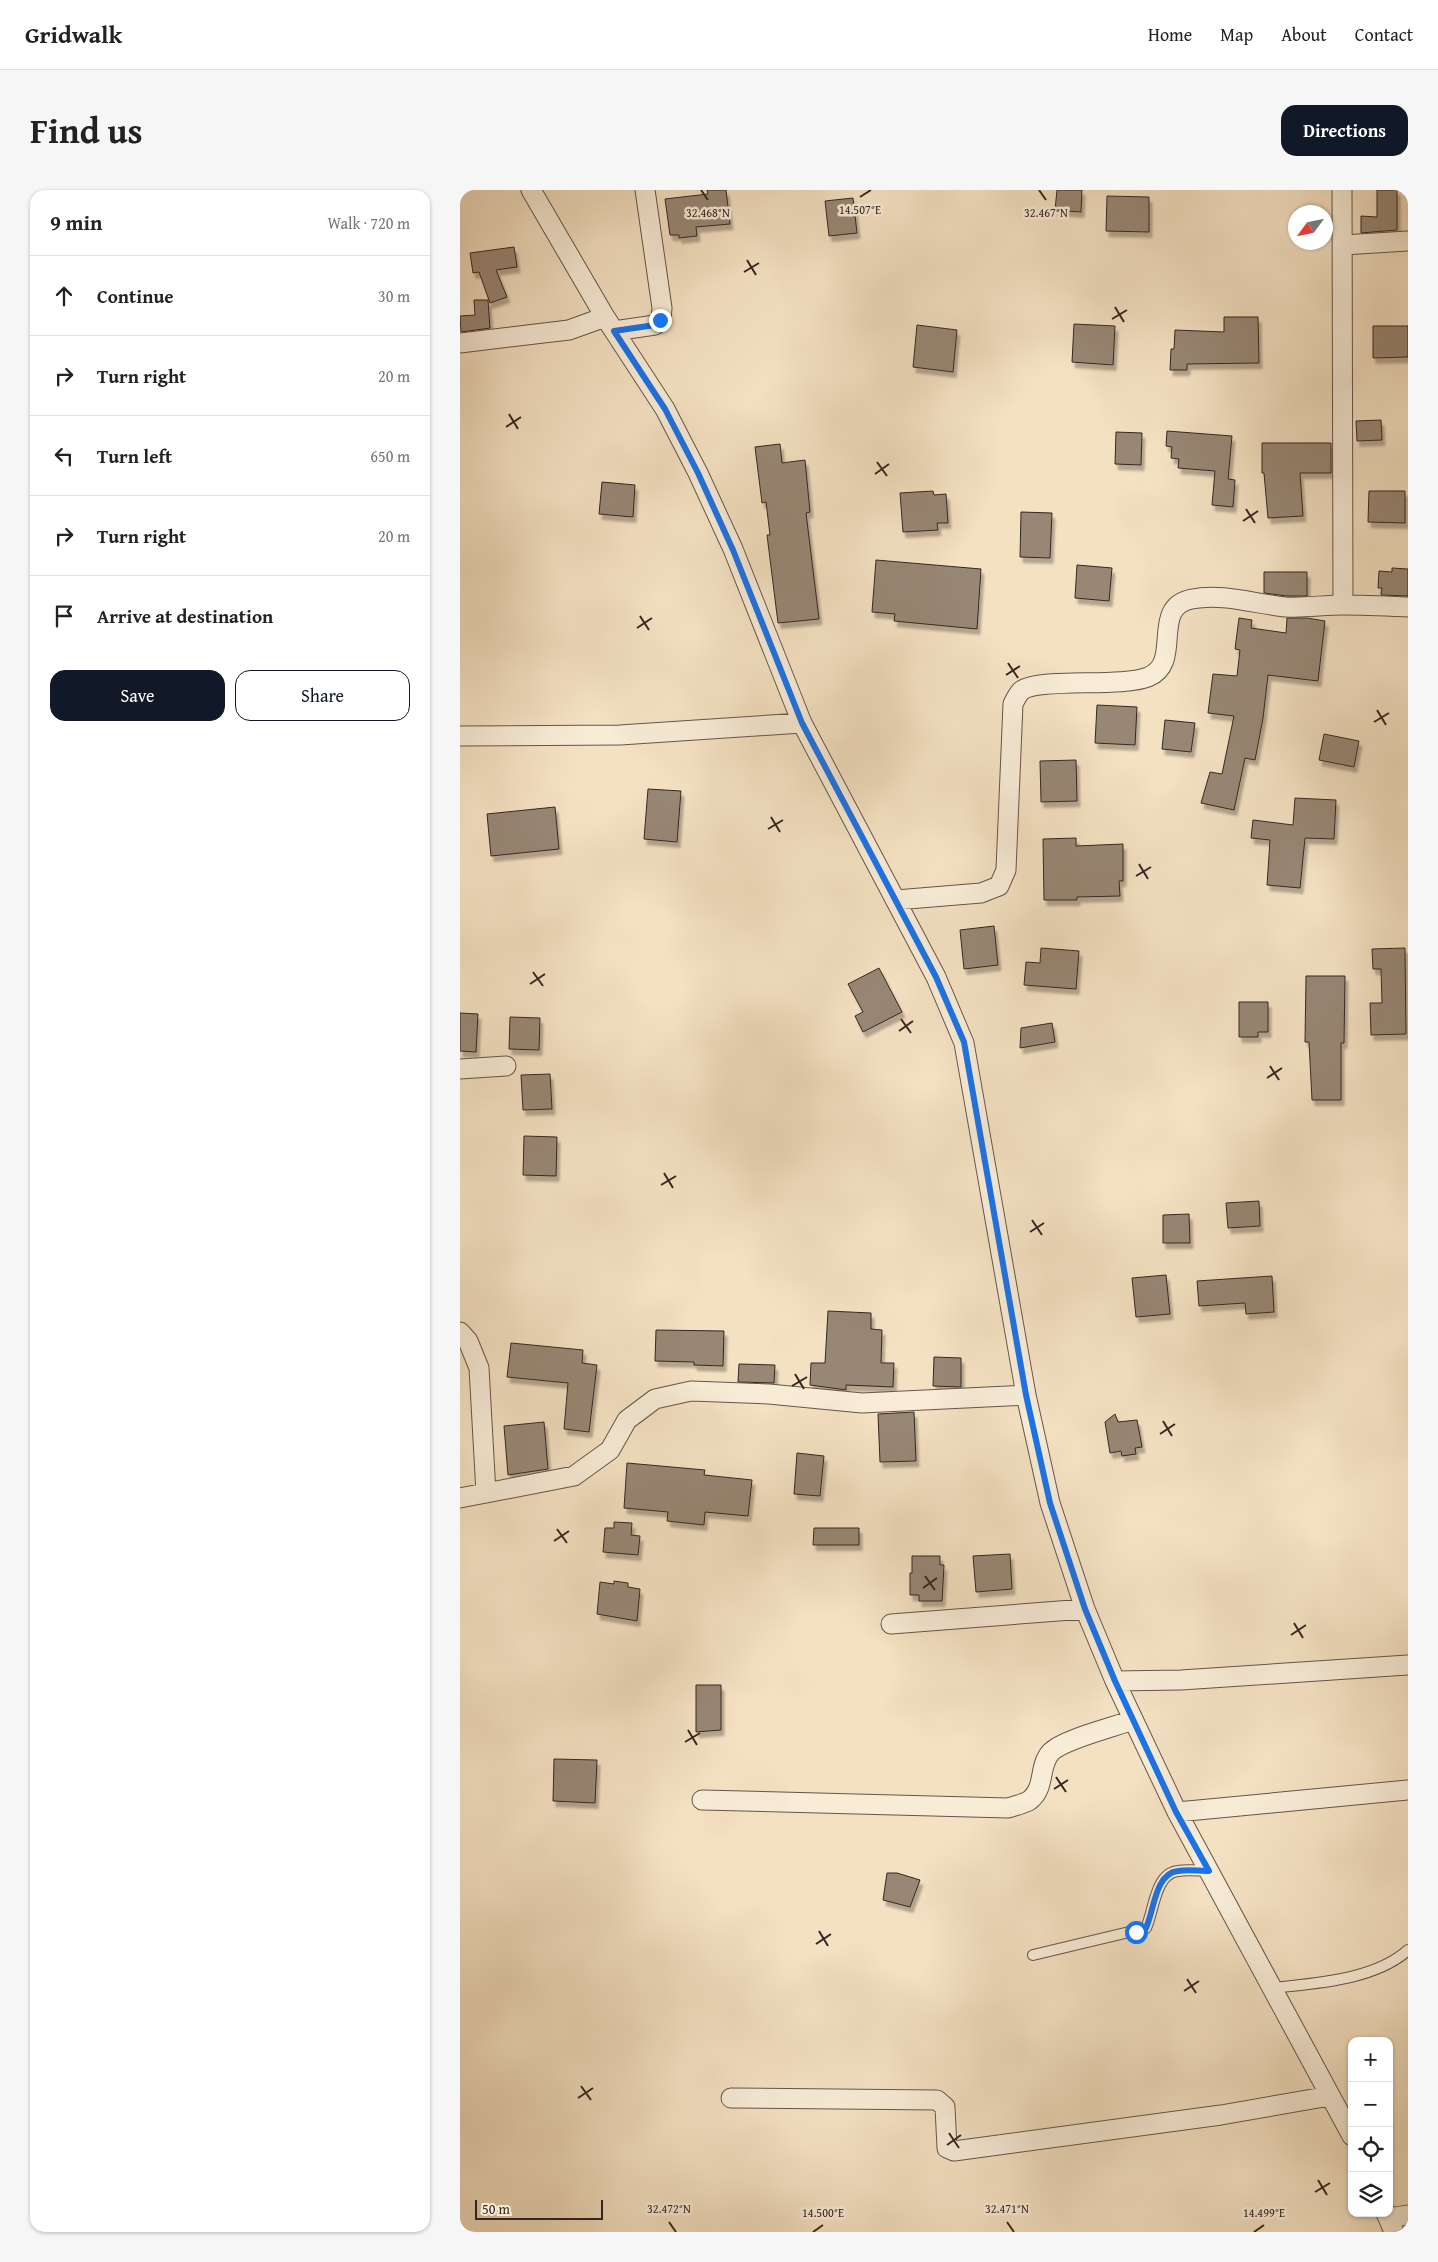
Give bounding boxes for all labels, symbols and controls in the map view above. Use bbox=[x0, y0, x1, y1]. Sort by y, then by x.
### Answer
text: Gridwalk bbox=[25, 17, 122, 52]
text: Home bbox=[1148, 21, 1192, 48]
text: Map bbox=[1220, 21, 1253, 48]
text: About bbox=[1281, 21, 1327, 48]
text: Contact bbox=[1355, 21, 1413, 48]
text: Find us bbox=[30, 105, 143, 156]
button: Directions bbox=[1281, 105, 1408, 156]
text: 14.507°E bbox=[839, 201, 881, 218]
text: 32.468°N bbox=[686, 204, 730, 221]
text: 32.467°N bbox=[1024, 204, 1068, 221]
north arrow bbox=[1288, 205, 1333, 250]
text: 9 min bbox=[50, 207, 102, 238]
text: Walk · 720 m bbox=[327, 211, 410, 235]
icon: ahead bbox=[50, 282, 78, 310]
text: Continue bbox=[97, 282, 174, 310]
text: 30 m bbox=[378, 284, 410, 308]
route end bbox=[649, 309, 672, 332]
icon: right bbox=[50, 362, 78, 390]
text: Turn right bbox=[97, 362, 186, 390]
text: 20 m bbox=[378, 364, 410, 388]
icon: left bbox=[50, 442, 78, 470]
text: Turn left bbox=[97, 442, 172, 470]
text: 650 m bbox=[370, 444, 410, 468]
icon: right bbox=[50, 522, 78, 550]
text: Turn right bbox=[97, 522, 186, 550]
text: 20 m bbox=[378, 524, 410, 548]
icon: arrive bbox=[50, 602, 78, 630]
text: Arrive at destination bbox=[97, 602, 273, 630]
button: Save bbox=[50, 670, 225, 721]
button: Share bbox=[235, 670, 410, 721]
route start bbox=[1125, 1921, 1148, 1944]
map controls bbox=[1348, 2037, 1393, 2217]
button: + bbox=[1348, 2037, 1393, 2082]
button: − bbox=[1348, 2082, 1393, 2127]
button: locate bbox=[1348, 2127, 1393, 2172]
button: layers bbox=[1348, 2172, 1393, 2217]
scale bar bbox=[475, 2197, 602, 2220]
text: 50 m bbox=[482, 2199, 510, 2219]
text: 32.472°N bbox=[647, 2200, 691, 2217]
text: 32.471°N bbox=[985, 2200, 1029, 2217]
text: 14.500°E bbox=[802, 2204, 844, 2221]
text: 14.499°E bbox=[1243, 2204, 1285, 2221]

